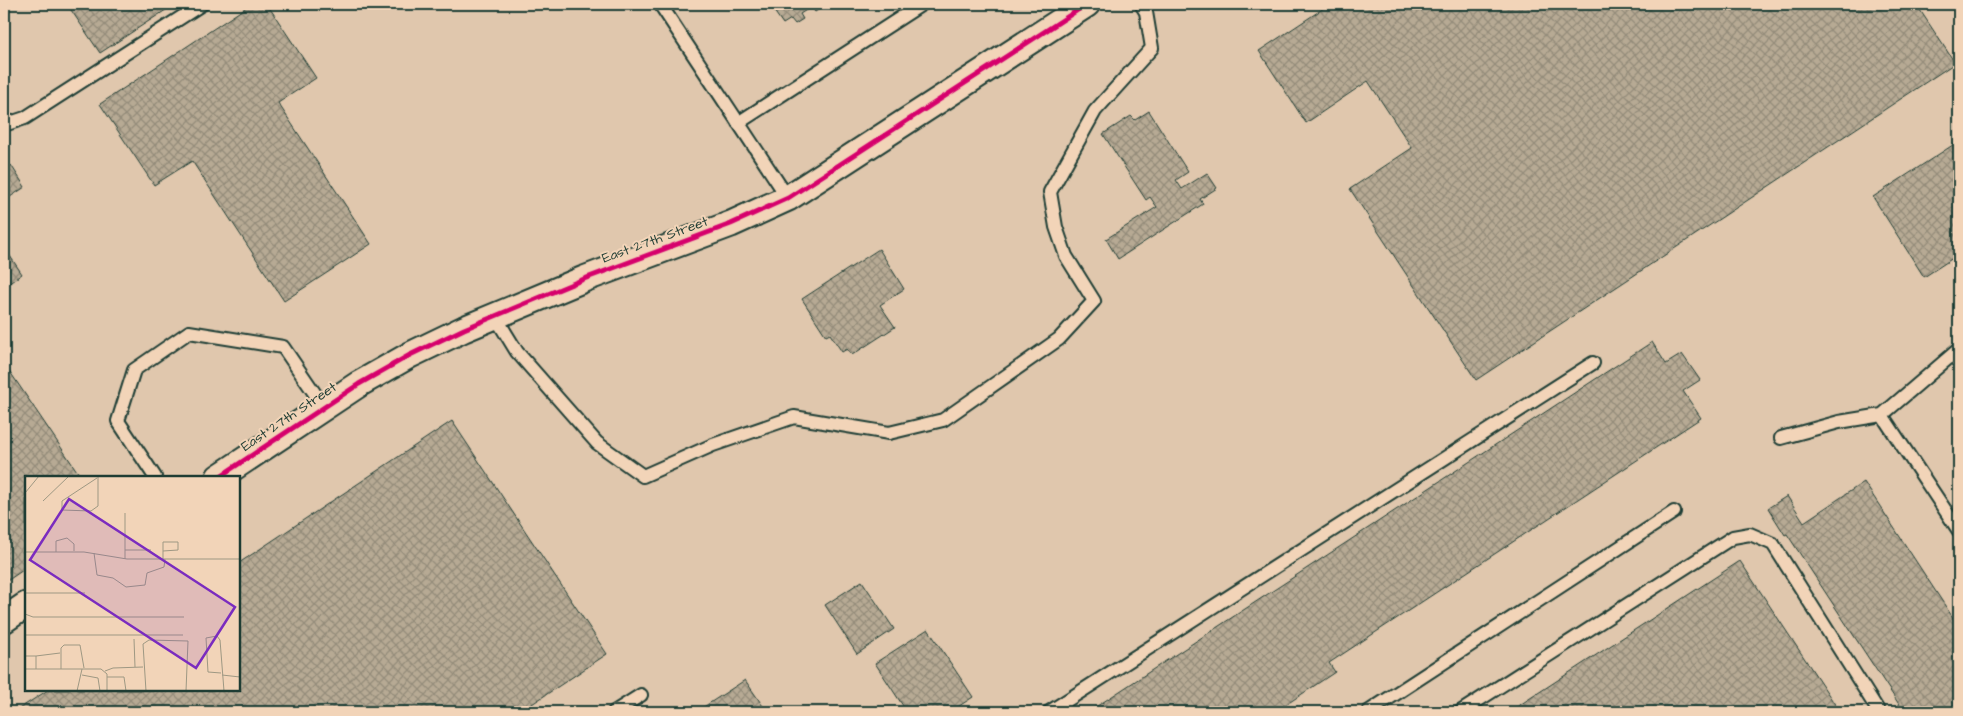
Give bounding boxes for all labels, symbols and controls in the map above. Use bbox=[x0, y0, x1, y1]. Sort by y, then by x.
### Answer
street label: East 27th Street bbox=[599, 211, 711, 269]
street label: East 27th Street bbox=[237, 377, 341, 457]
inset map bbox=[25, 476, 240, 691]

